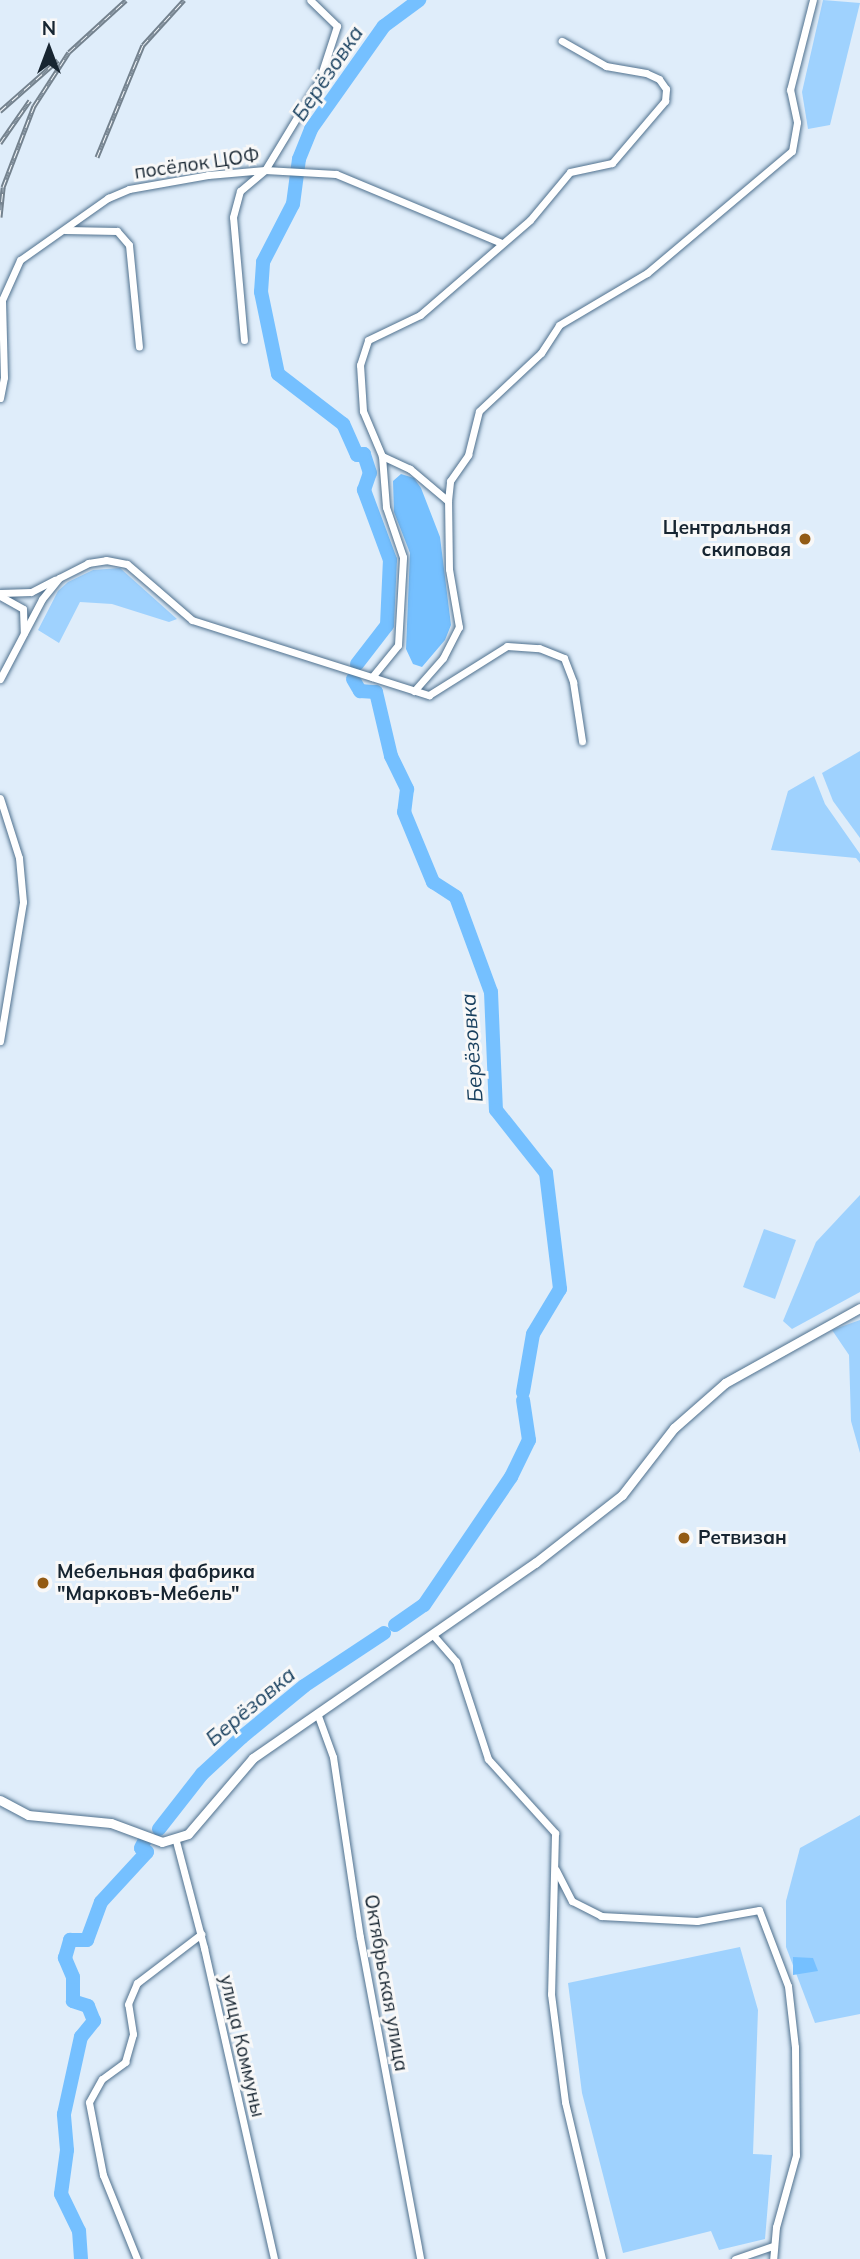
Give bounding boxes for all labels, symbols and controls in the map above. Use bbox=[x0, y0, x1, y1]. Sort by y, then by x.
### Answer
north arrow bbox=[14, 14, 84, 84]
text: N bbox=[42, 16, 56, 40]
water label: Берёзовка bbox=[286, 21, 368, 125]
street label: посёлок ЦОФ bbox=[133, 144, 261, 184]
place label: Центральная скиповая bbox=[663, 517, 791, 561]
marker: Центральная скиповая bbox=[797, 531, 813, 547]
water label: Берёзовка bbox=[455, 993, 487, 1103]
place label: Ретвизан bbox=[698, 1527, 787, 1549]
marker: Ретвизан bbox=[676, 1530, 692, 1546]
place label: Мебельная фабрика "Марковъ-Мебель" bbox=[57, 1561, 255, 1605]
marker: Мебельная фабрика "Марковъ-Мебель" bbox=[35, 1575, 51, 1591]
water label: Берёзовка bbox=[200, 1661, 300, 1751]
street label: Октябрьская улица bbox=[359, 1893, 413, 2073]
street label: улица Коммуны bbox=[215, 1973, 269, 2119]

